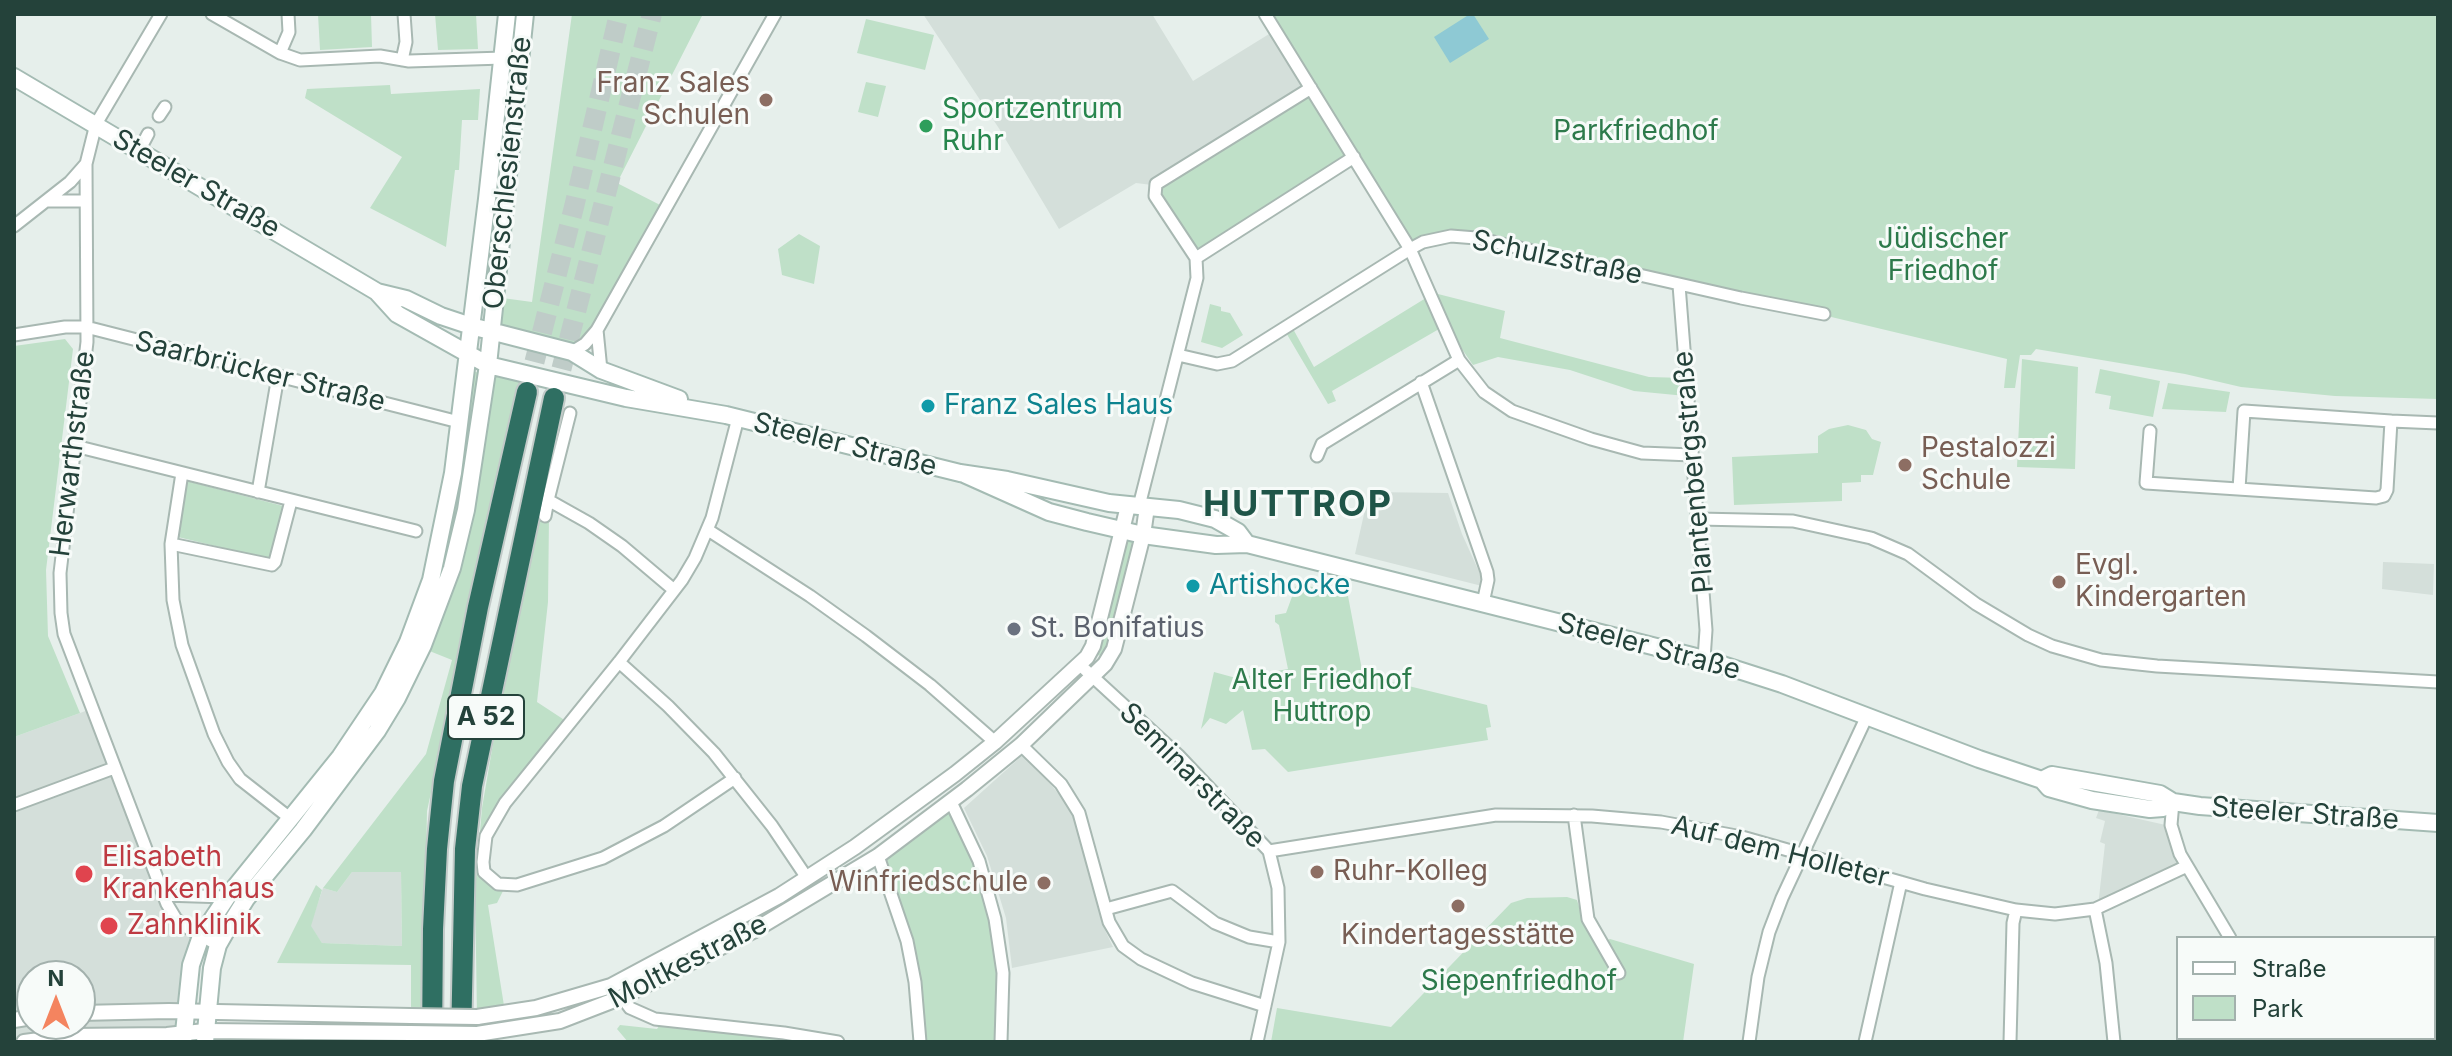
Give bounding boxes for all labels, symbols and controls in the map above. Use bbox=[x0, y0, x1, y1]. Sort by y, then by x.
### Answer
street label: Oberschlesienstraße bbox=[477, 35, 539, 311]
place label: Franz Sales Schulen bbox=[597, 67, 750, 133]
marker: Franz Sales Schulen bbox=[757, 91, 775, 109]
place label: Sportzentrum Ruhr bbox=[942, 93, 1123, 159]
park label: Parkfriedhof bbox=[1553, 115, 1719, 149]
marker: Sportzentrum Ruhr bbox=[917, 117, 935, 135]
street label: Steeler Straße bbox=[106, 122, 286, 246]
park label: Jüdischer Friedhof bbox=[1878, 223, 2008, 289]
street label: Schulzstraße bbox=[1469, 224, 1645, 292]
street label: Saarbrücker Straße bbox=[131, 325, 389, 419]
street label: Herwarthstraße bbox=[44, 349, 102, 559]
street label: Plantenbergstraße bbox=[1667, 349, 1721, 595]
place label: Franz Sales Haus bbox=[944, 389, 1173, 423]
marker: Franz Sales Haus bbox=[919, 397, 937, 415]
street label: Steeler Straße bbox=[750, 406, 940, 484]
place label: Pestalozzi Schule bbox=[1921, 432, 2056, 498]
marker: Pestalozzi Schule bbox=[1896, 456, 1914, 474]
district label: HUTTROP bbox=[1203, 483, 1393, 527]
place label: Evgl. Kindergarten bbox=[2075, 549, 2247, 615]
place label: Artishocke bbox=[1209, 569, 1350, 603]
marker: Evgl. Kindergarten bbox=[2050, 573, 2068, 591]
marker: Artishocke bbox=[1184, 577, 1202, 595]
street label: Steeler Straße bbox=[1554, 606, 1744, 688]
place label: St. Bonifatius bbox=[1030, 612, 1204, 646]
marker: St. Bonifatius bbox=[1005, 620, 1023, 638]
park label: Alter Friedhof Huttrop bbox=[1232, 664, 1412, 730]
road number: A 52 bbox=[448, 695, 524, 739]
street label: Seminarstraße bbox=[1112, 696, 1272, 856]
street label: Steeler Straße bbox=[2210, 791, 2400, 837]
street label: Auf dem Holleter bbox=[1668, 809, 1892, 895]
place label: Elisabeth Krankenhaus bbox=[102, 841, 275, 907]
place label: Ruhr-Kolleg bbox=[1333, 855, 1488, 889]
marker: Elisabeth Krankenhaus bbox=[73, 863, 95, 885]
marker: Ruhr-Kolleg bbox=[1308, 863, 1326, 881]
place label: Winfriedschule bbox=[828, 866, 1028, 900]
marker: Winfriedschule bbox=[1035, 874, 1053, 892]
marker: Kindertagesstätte bbox=[1449, 897, 1467, 915]
street label: Moltkestraße bbox=[603, 908, 773, 1016]
place label: Zahnklinik bbox=[127, 909, 261, 943]
marker: Zahnklinik bbox=[98, 915, 120, 937]
place label: Kindertagesstätte bbox=[1341, 919, 1575, 953]
legend bbox=[2176, 936, 2436, 1040]
text: Straße bbox=[2252, 954, 2327, 983]
north arrow bbox=[16, 960, 96, 1040]
text: N bbox=[48, 965, 64, 991]
park label: Siepenfriedhof bbox=[1421, 965, 1617, 999]
text: Park bbox=[2252, 994, 2303, 1023]

